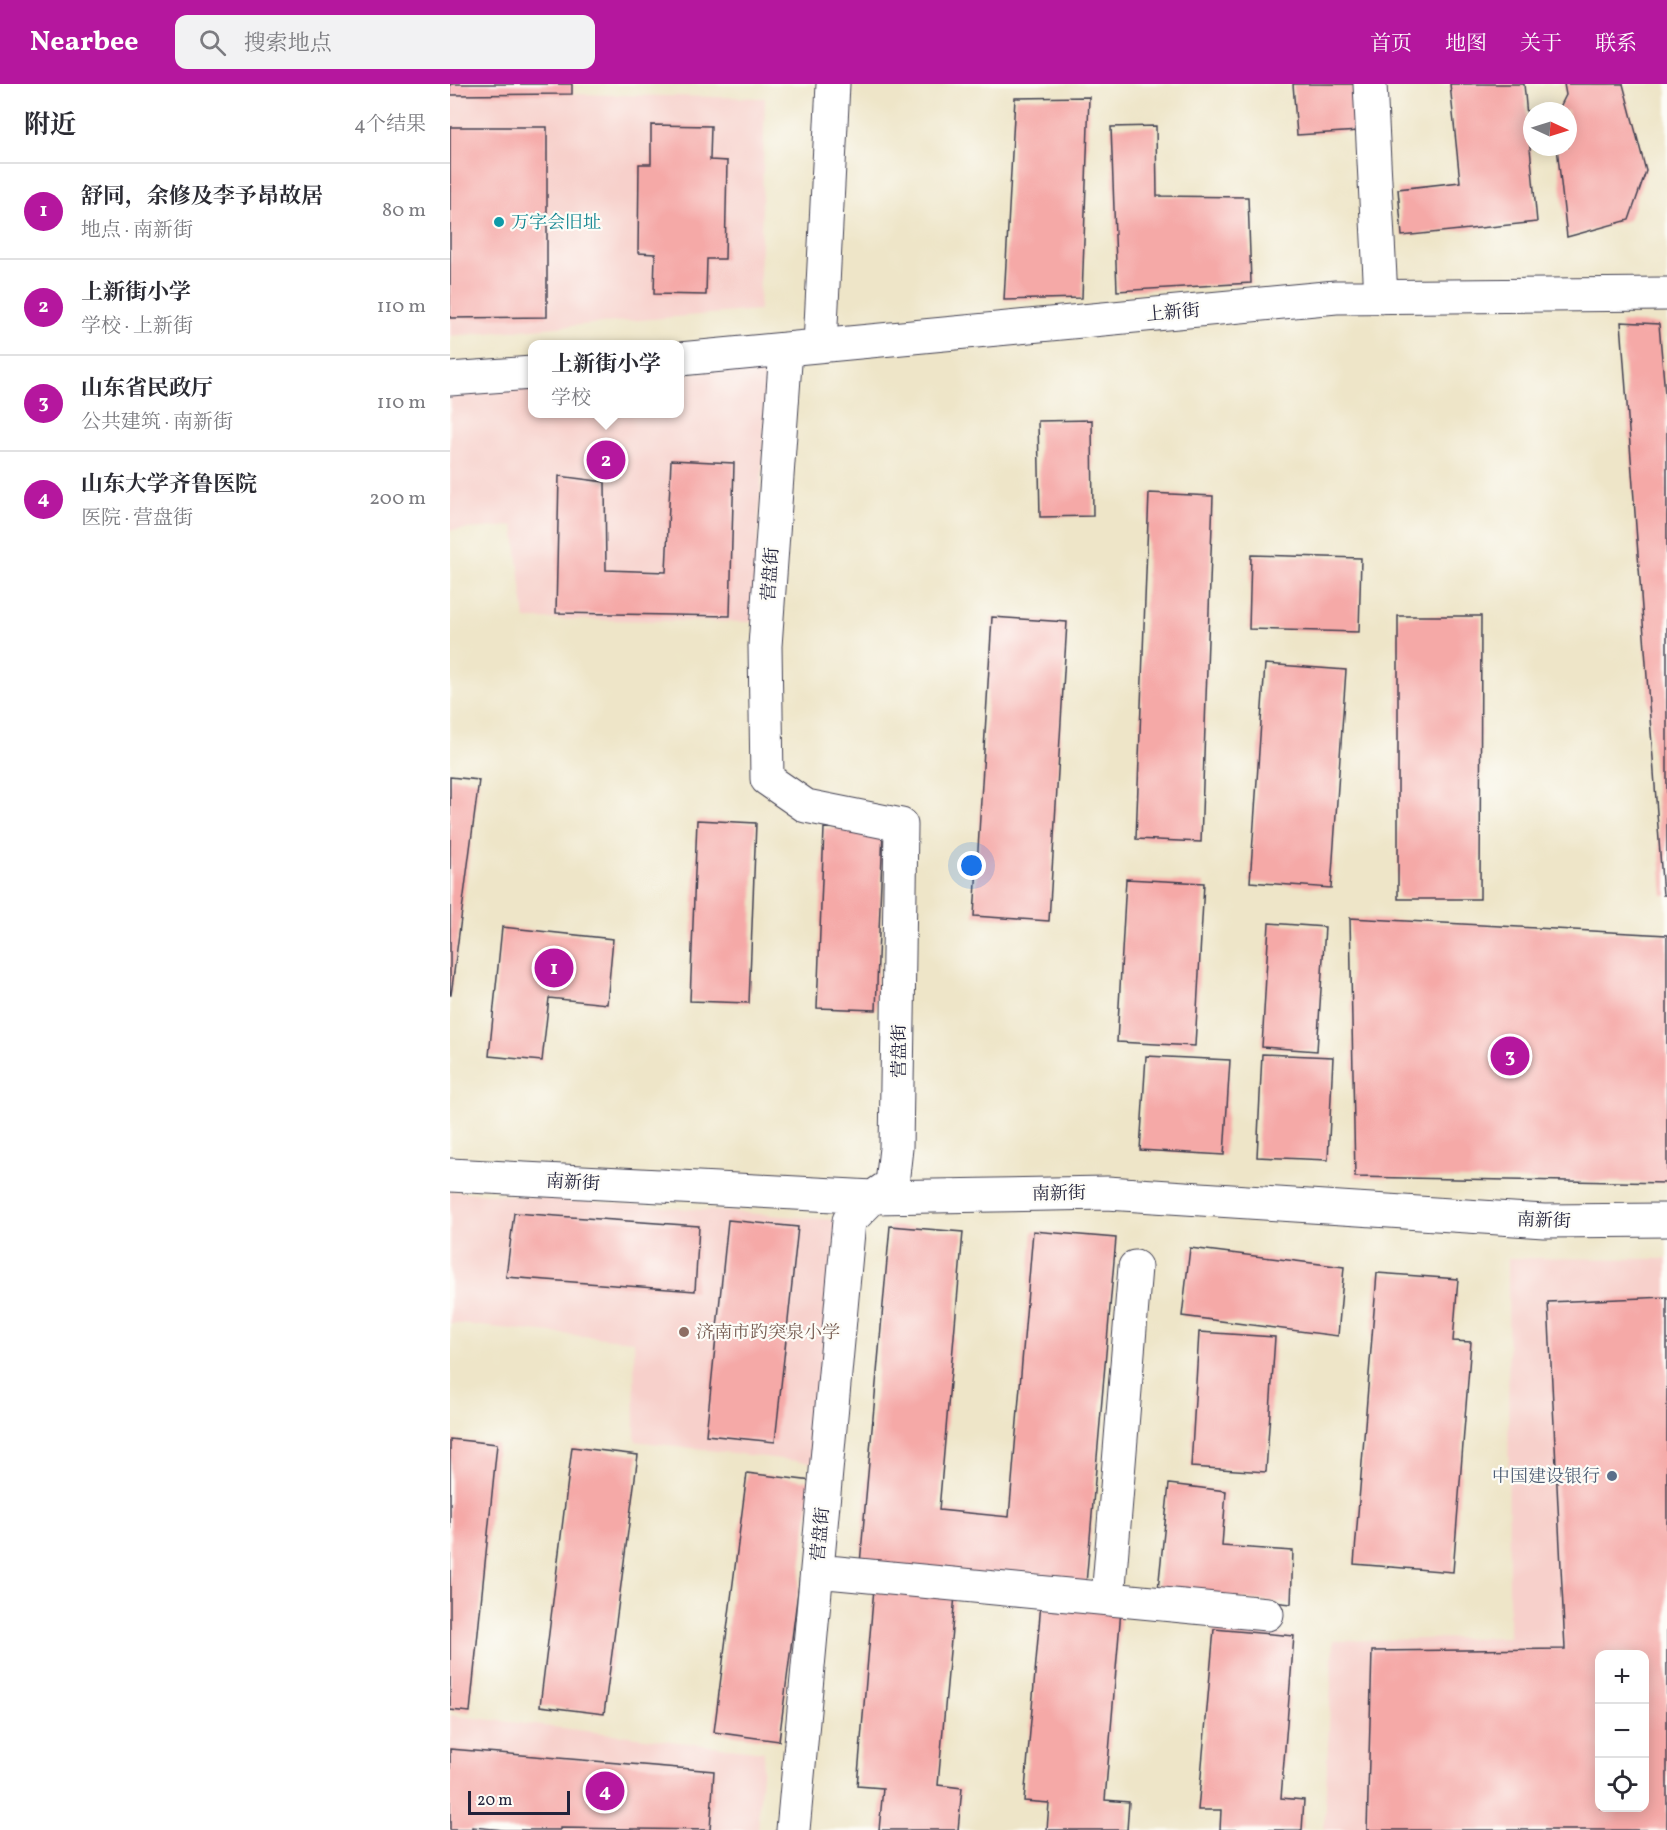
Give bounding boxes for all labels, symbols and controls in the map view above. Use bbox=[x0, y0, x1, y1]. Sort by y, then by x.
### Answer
search box bbox=[175, 15, 595, 69]
text: Nearbee bbox=[30, 23, 139, 62]
icon: search bbox=[196, 26, 229, 59]
text: 搜索地点 bbox=[244, 29, 332, 60]
text: 首页 bbox=[1370, 30, 1412, 59]
text: 地图 bbox=[1445, 30, 1487, 59]
text: 关于 bbox=[1520, 30, 1562, 59]
text: 联系 bbox=[1595, 30, 1637, 59]
north arrow bbox=[1523, 102, 1577, 156]
text: 附近 bbox=[24, 108, 76, 144]
text: 4个结果 bbox=[354, 111, 426, 139]
text: 舒同，余修及李予昂故居 bbox=[81, 182, 323, 213]
text: 1 bbox=[39, 197, 48, 225]
text: 80 m bbox=[382, 197, 426, 225]
place label: 万字会旧址 bbox=[511, 211, 601, 236]
marker: 万字会旧址 bbox=[492, 215, 506, 229]
text: 地点 · 南新街 bbox=[81, 217, 193, 245]
text: 上新街小学 bbox=[81, 278, 191, 309]
text: 2 bbox=[38, 293, 49, 321]
text: 110 m bbox=[377, 293, 426, 321]
street label: 上新街 bbox=[1145, 299, 1201, 328]
text: 学校 · 上新街 bbox=[81, 313, 193, 341]
popup bbox=[528, 340, 684, 418]
text: 上新街小学 bbox=[551, 350, 661, 381]
text: 山东省民政厅 bbox=[81, 374, 213, 405]
text: 学校 bbox=[551, 385, 591, 413]
text: 3 bbox=[38, 389, 49, 417]
text: 110 m bbox=[377, 389, 426, 417]
text: 公共建筑 · 南新街 bbox=[81, 409, 233, 437]
pin: 2 bbox=[586, 438, 626, 482]
text: 山东大学齐鲁医院 bbox=[81, 470, 257, 501]
text: 4 bbox=[37, 485, 50, 513]
text: 200 m bbox=[369, 485, 426, 513]
text: 医院 · 营盘街 bbox=[81, 505, 193, 533]
street label: 营盘街 bbox=[757, 546, 786, 602]
your location bbox=[957, 851, 986, 880]
pin: 1 bbox=[534, 946, 574, 990]
street label: 营盘街 bbox=[888, 1024, 913, 1078]
pin: 3 bbox=[1490, 1034, 1530, 1078]
street label: 南新街 bbox=[545, 1170, 601, 1197]
street label: 南新街 bbox=[1032, 1182, 1086, 1207]
street label: 南新街 bbox=[1517, 1208, 1571, 1235]
place label: 济南市趵突泉小学 bbox=[696, 1321, 840, 1346]
marker: 济南市趵突泉小学 bbox=[677, 1325, 691, 1339]
place label: 中国建设银行 bbox=[1492, 1465, 1600, 1490]
marker: 中国建设银行 bbox=[1605, 1469, 1619, 1483]
street label: 营盘街 bbox=[807, 1506, 836, 1562]
map controls bbox=[1595, 1650, 1649, 1812]
button: + bbox=[1595, 1650, 1649, 1704]
button: − bbox=[1595, 1704, 1649, 1758]
button: locate bbox=[1595, 1758, 1649, 1812]
pin: 4 bbox=[586, 1768, 624, 1814]
scale bar bbox=[468, 1788, 570, 1816]
text: 20 m bbox=[477, 1790, 512, 1812]

